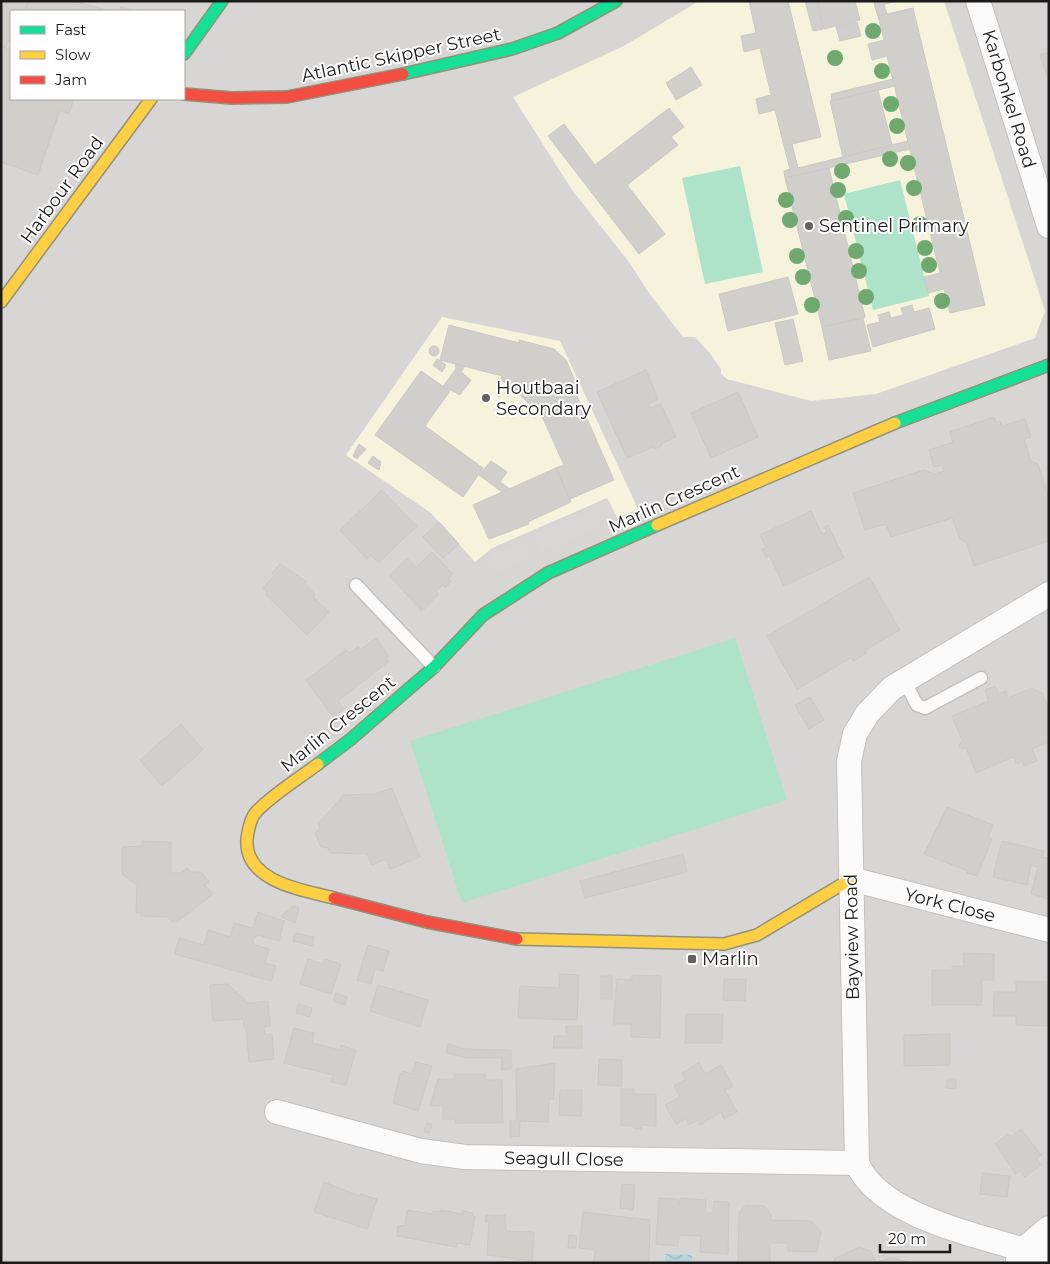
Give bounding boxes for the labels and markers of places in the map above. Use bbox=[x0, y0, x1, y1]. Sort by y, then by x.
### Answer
place label: Sentinel Primary bbox=[819, 215, 969, 237]
marker: Sentinel Primary bbox=[803, 220, 815, 232]
place label: Houtbaai Secondary bbox=[496, 377, 591, 420]
marker: Houtbaai Secondary bbox=[480, 392, 492, 404]
place label: Marlin bbox=[702, 948, 759, 970]
marker: Marlin bbox=[686, 953, 698, 965]

